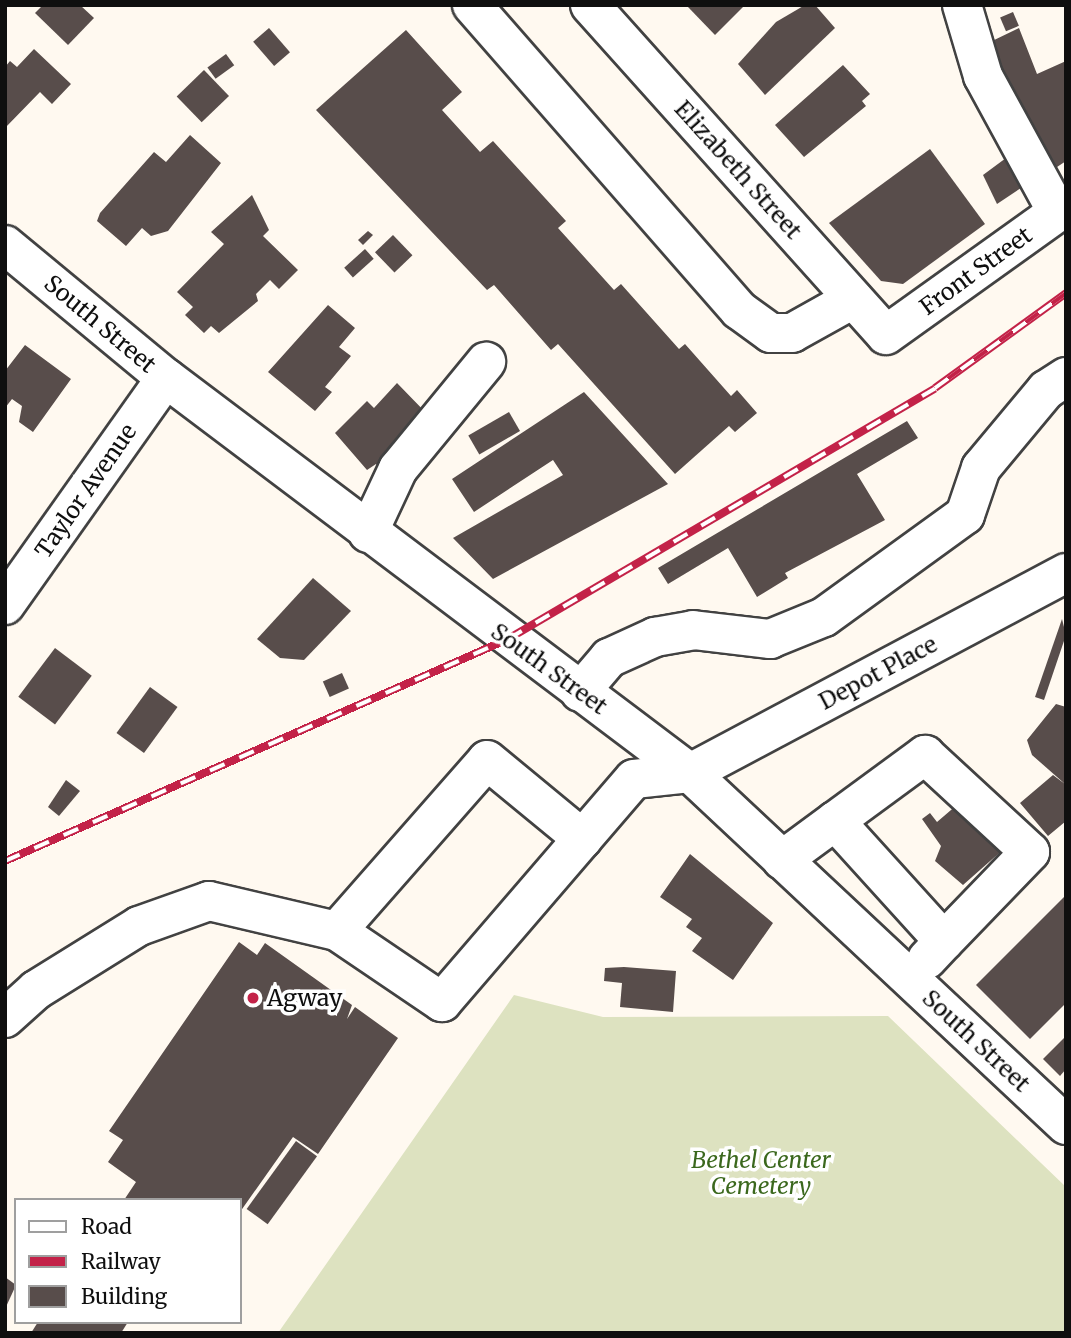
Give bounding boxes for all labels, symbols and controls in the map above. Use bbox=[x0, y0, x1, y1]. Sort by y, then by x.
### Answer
street label: Elizabeth Street bbox=[669, 95, 807, 245]
street label: Front Street bbox=[915, 221, 1037, 321]
street label: South Street bbox=[39, 269, 161, 379]
street label: Taylor Avenue bbox=[30, 419, 142, 563]
street label: South Street bbox=[486, 618, 612, 720]
street label: Depot Place bbox=[814, 630, 942, 716]
place label: Agway bbox=[267, 984, 342, 1012]
street label: South Street bbox=[917, 984, 1035, 1098]
marker: Agway bbox=[245, 990, 261, 1006]
park label: Bethel Center Cemetery bbox=[691, 1146, 831, 1200]
legend bbox=[14, 1198, 242, 1324]
text: Road bbox=[81, 1213, 132, 1240]
text: Railway bbox=[81, 1248, 161, 1275]
text: Building bbox=[81, 1283, 167, 1310]

